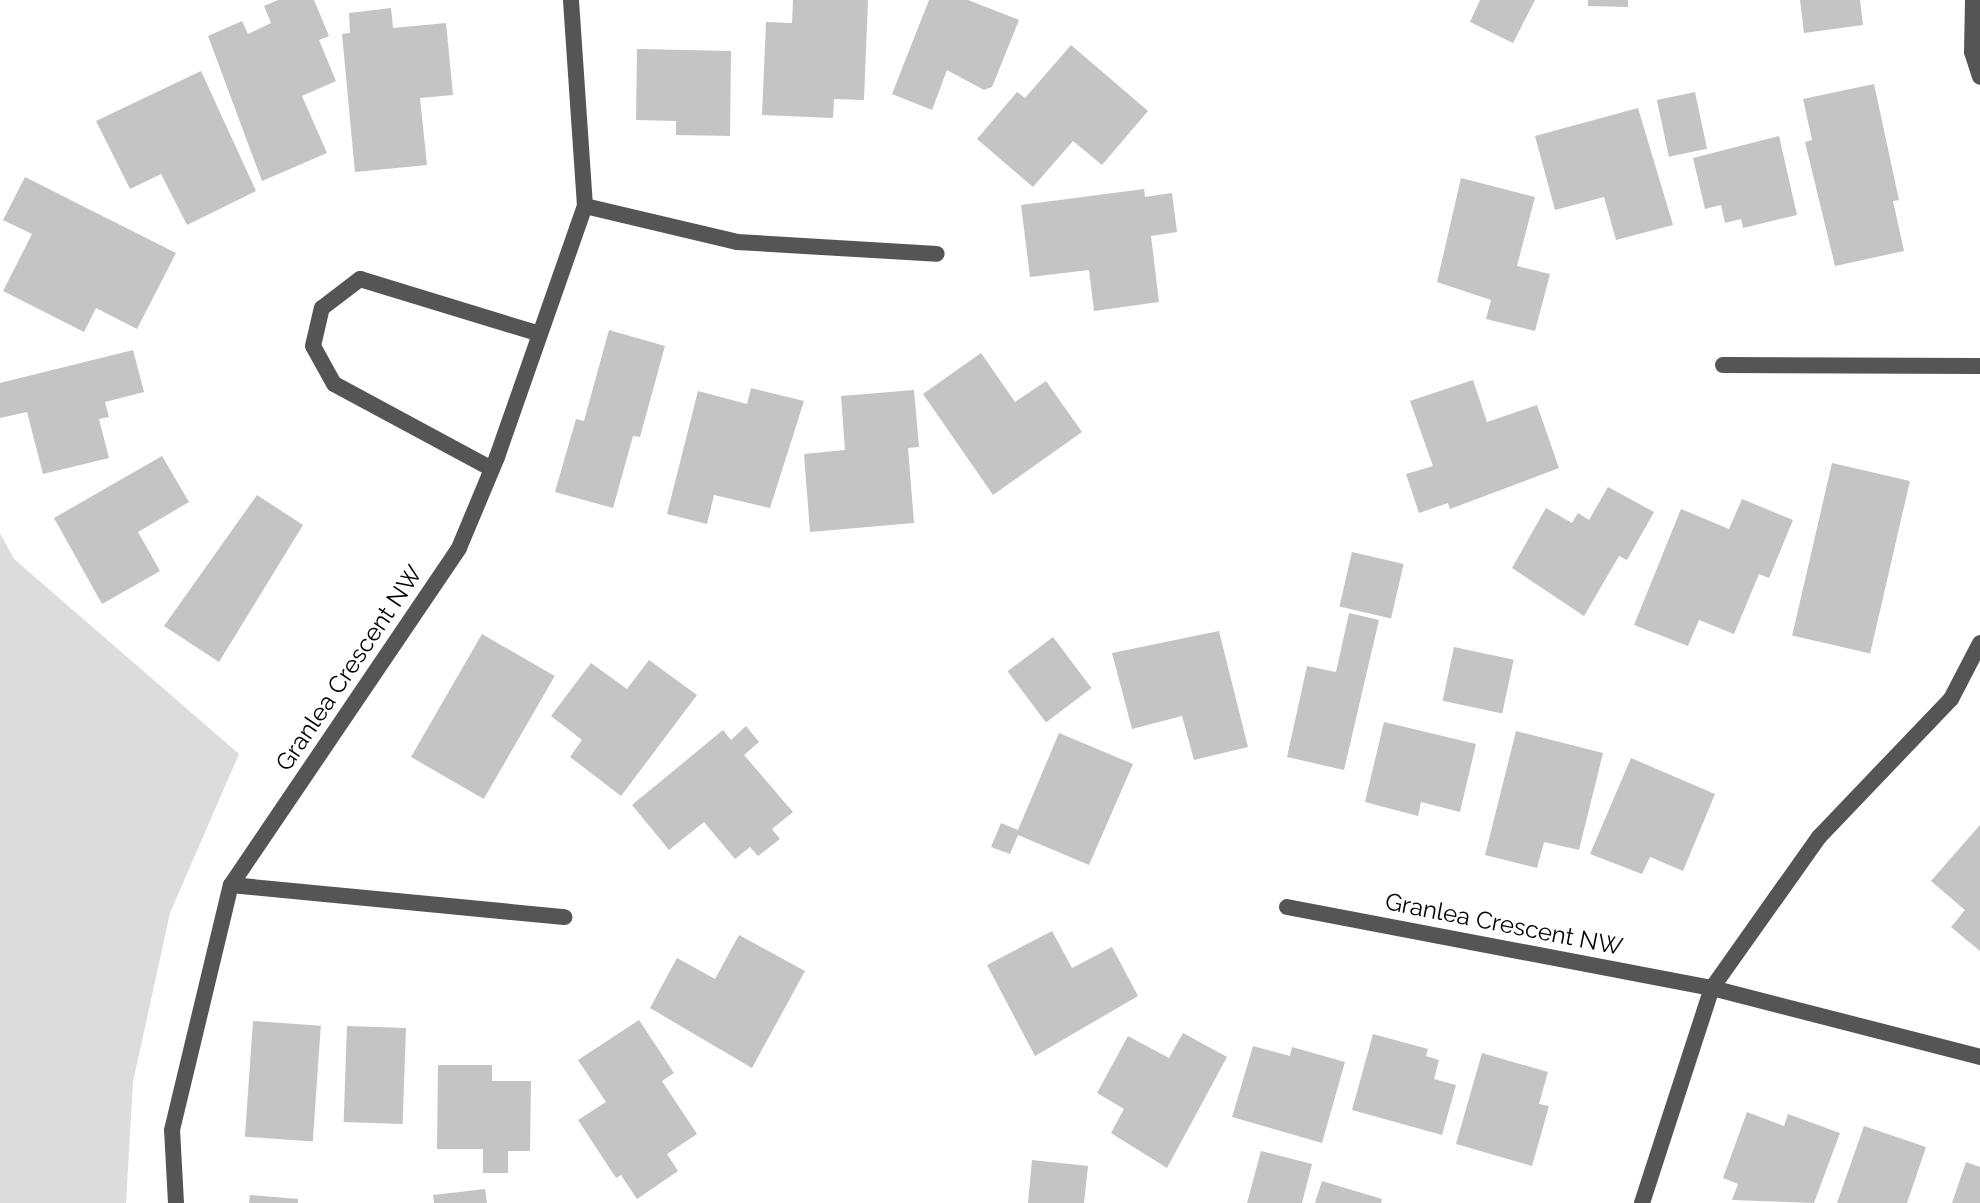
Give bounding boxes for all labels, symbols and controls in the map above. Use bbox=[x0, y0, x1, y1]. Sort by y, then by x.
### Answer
street label: Granlea Crescent NW bbox=[270, 560, 428, 776]
street label: Granlea Crescent NW bbox=[1383, 887, 1625, 961]

